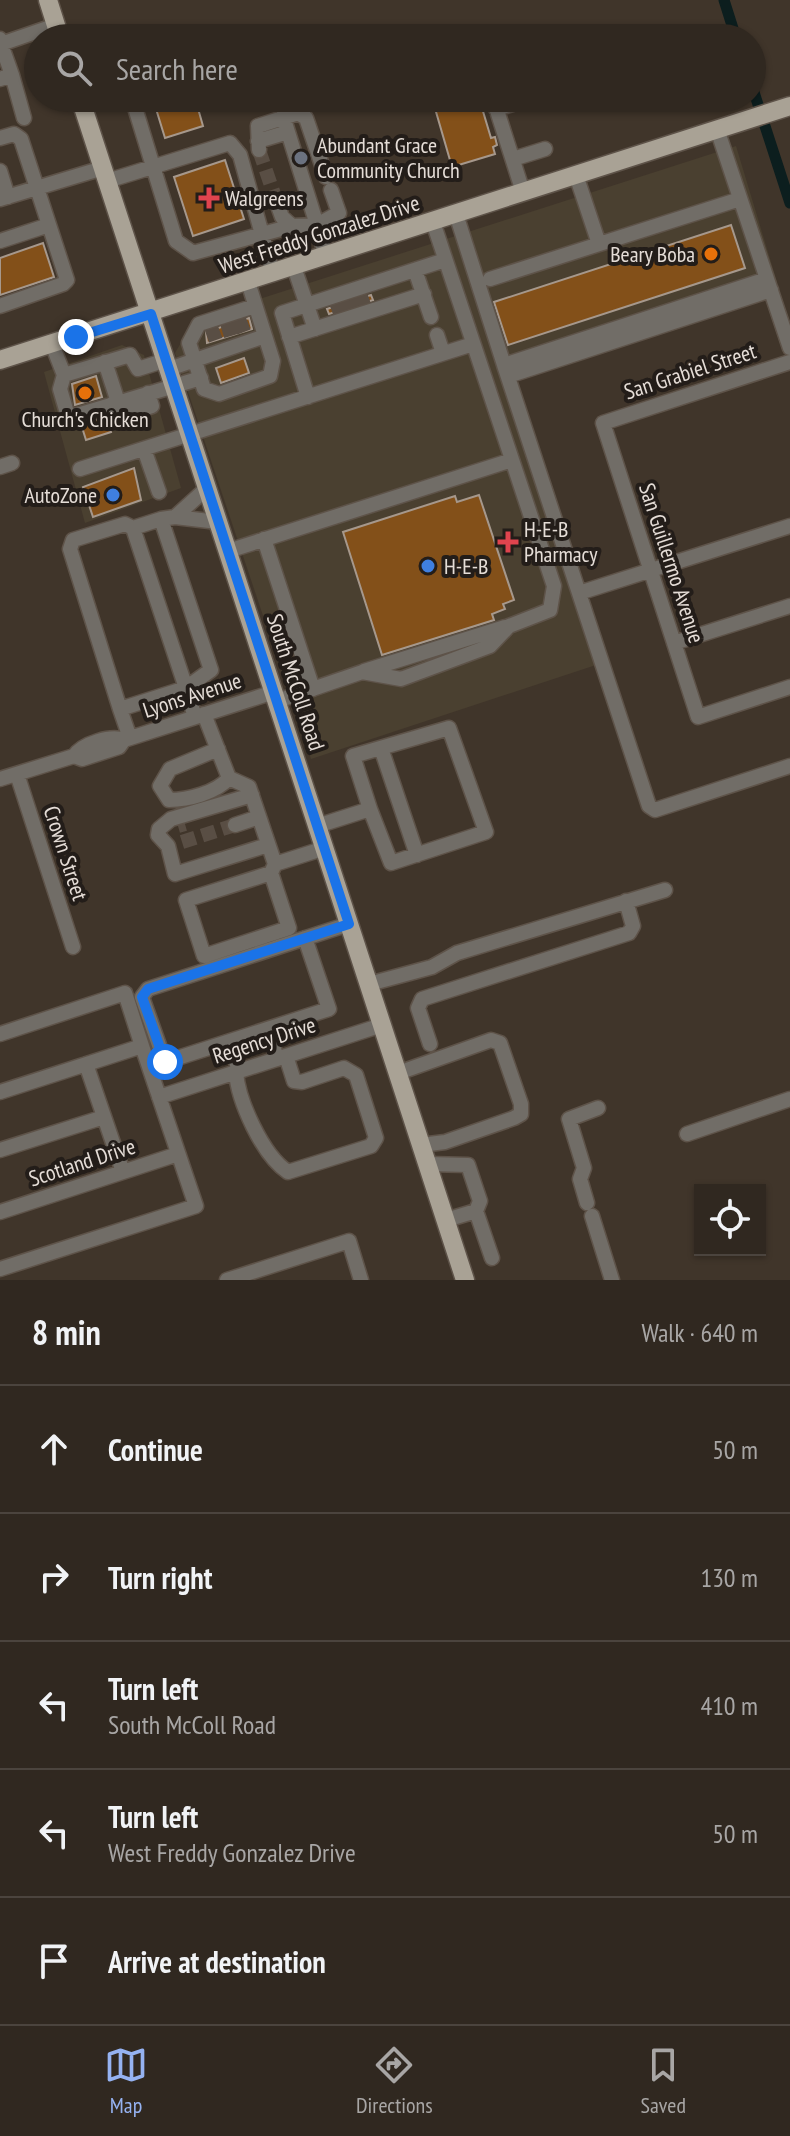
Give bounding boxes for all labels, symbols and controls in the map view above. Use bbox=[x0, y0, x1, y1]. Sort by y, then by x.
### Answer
search box bbox=[24, 24, 766, 112]
icon: search bbox=[52, 46, 96, 90]
text: Search here bbox=[116, 49, 238, 88]
place label: Abundant Grace Community Church bbox=[317, 131, 460, 184]
marker: Abundant Grace Community Church bbox=[292, 149, 310, 167]
place label: Walgreens bbox=[225, 184, 304, 212]
street label: West Freddy Gonzalez Drive bbox=[215, 188, 423, 280]
marker: Walgreens bbox=[200, 189, 218, 207]
place label: Beary Boba bbox=[610, 240, 695, 268]
marker: Beary Boba bbox=[702, 245, 720, 263]
route end bbox=[58, 319, 94, 355]
street label: San Grabiel Street bbox=[621, 337, 759, 405]
marker: Church's Chicken bbox=[76, 384, 94, 402]
place label: Church's Chicken bbox=[21, 405, 149, 433]
street label: San Guillermo Avenue bbox=[633, 479, 711, 647]
place label: AutoZone bbox=[25, 481, 97, 509]
marker: AutoZone bbox=[104, 486, 122, 504]
place label: H-E-B Pharmacy bbox=[524, 515, 598, 568]
marker: H-E-B Pharmacy bbox=[499, 533, 517, 551]
place label: H-E-B bbox=[444, 552, 488, 580]
marker: H-E-B bbox=[419, 557, 437, 575]
street label: South McColl Road bbox=[261, 610, 331, 754]
street label: Lyons Avenue bbox=[139, 666, 245, 724]
street label: Crown Street bbox=[38, 802, 94, 904]
street label: Regency Drive bbox=[209, 1010, 319, 1070]
route start bbox=[147, 1044, 183, 1080]
street label: Scotland Drive bbox=[25, 1132, 139, 1192]
map controls bbox=[694, 1184, 766, 1256]
button: locate bbox=[694, 1184, 766, 1256]
text: 8 min bbox=[32, 1310, 101, 1354]
text: Walk · 640 m bbox=[641, 1316, 758, 1349]
icon: ahead bbox=[32, 1427, 76, 1471]
text: Continue bbox=[108, 1430, 203, 1469]
text: 50 m bbox=[712, 1433, 758, 1466]
icon: right bbox=[32, 1555, 76, 1599]
text: Turn right bbox=[108, 1558, 212, 1597]
text: 130 m bbox=[700, 1561, 758, 1594]
text: Turn left bbox=[108, 1669, 198, 1708]
icon: left bbox=[32, 1683, 76, 1727]
text: 410 m bbox=[700, 1689, 758, 1722]
text: South McColl Road bbox=[108, 1708, 276, 1741]
text: Turn left bbox=[108, 1797, 198, 1836]
icon: left bbox=[32, 1811, 76, 1855]
text: 50 m bbox=[712, 1817, 758, 1850]
text: West Freddy Gonzalez Drive bbox=[108, 1836, 356, 1869]
icon: arrive bbox=[32, 1939, 76, 1983]
text: Arrive at destination bbox=[108, 1942, 326, 1981]
tab: Map bbox=[104, 2043, 148, 2119]
tab: Directions bbox=[356, 2043, 433, 2119]
tab: Saved bbox=[641, 2043, 686, 2119]

